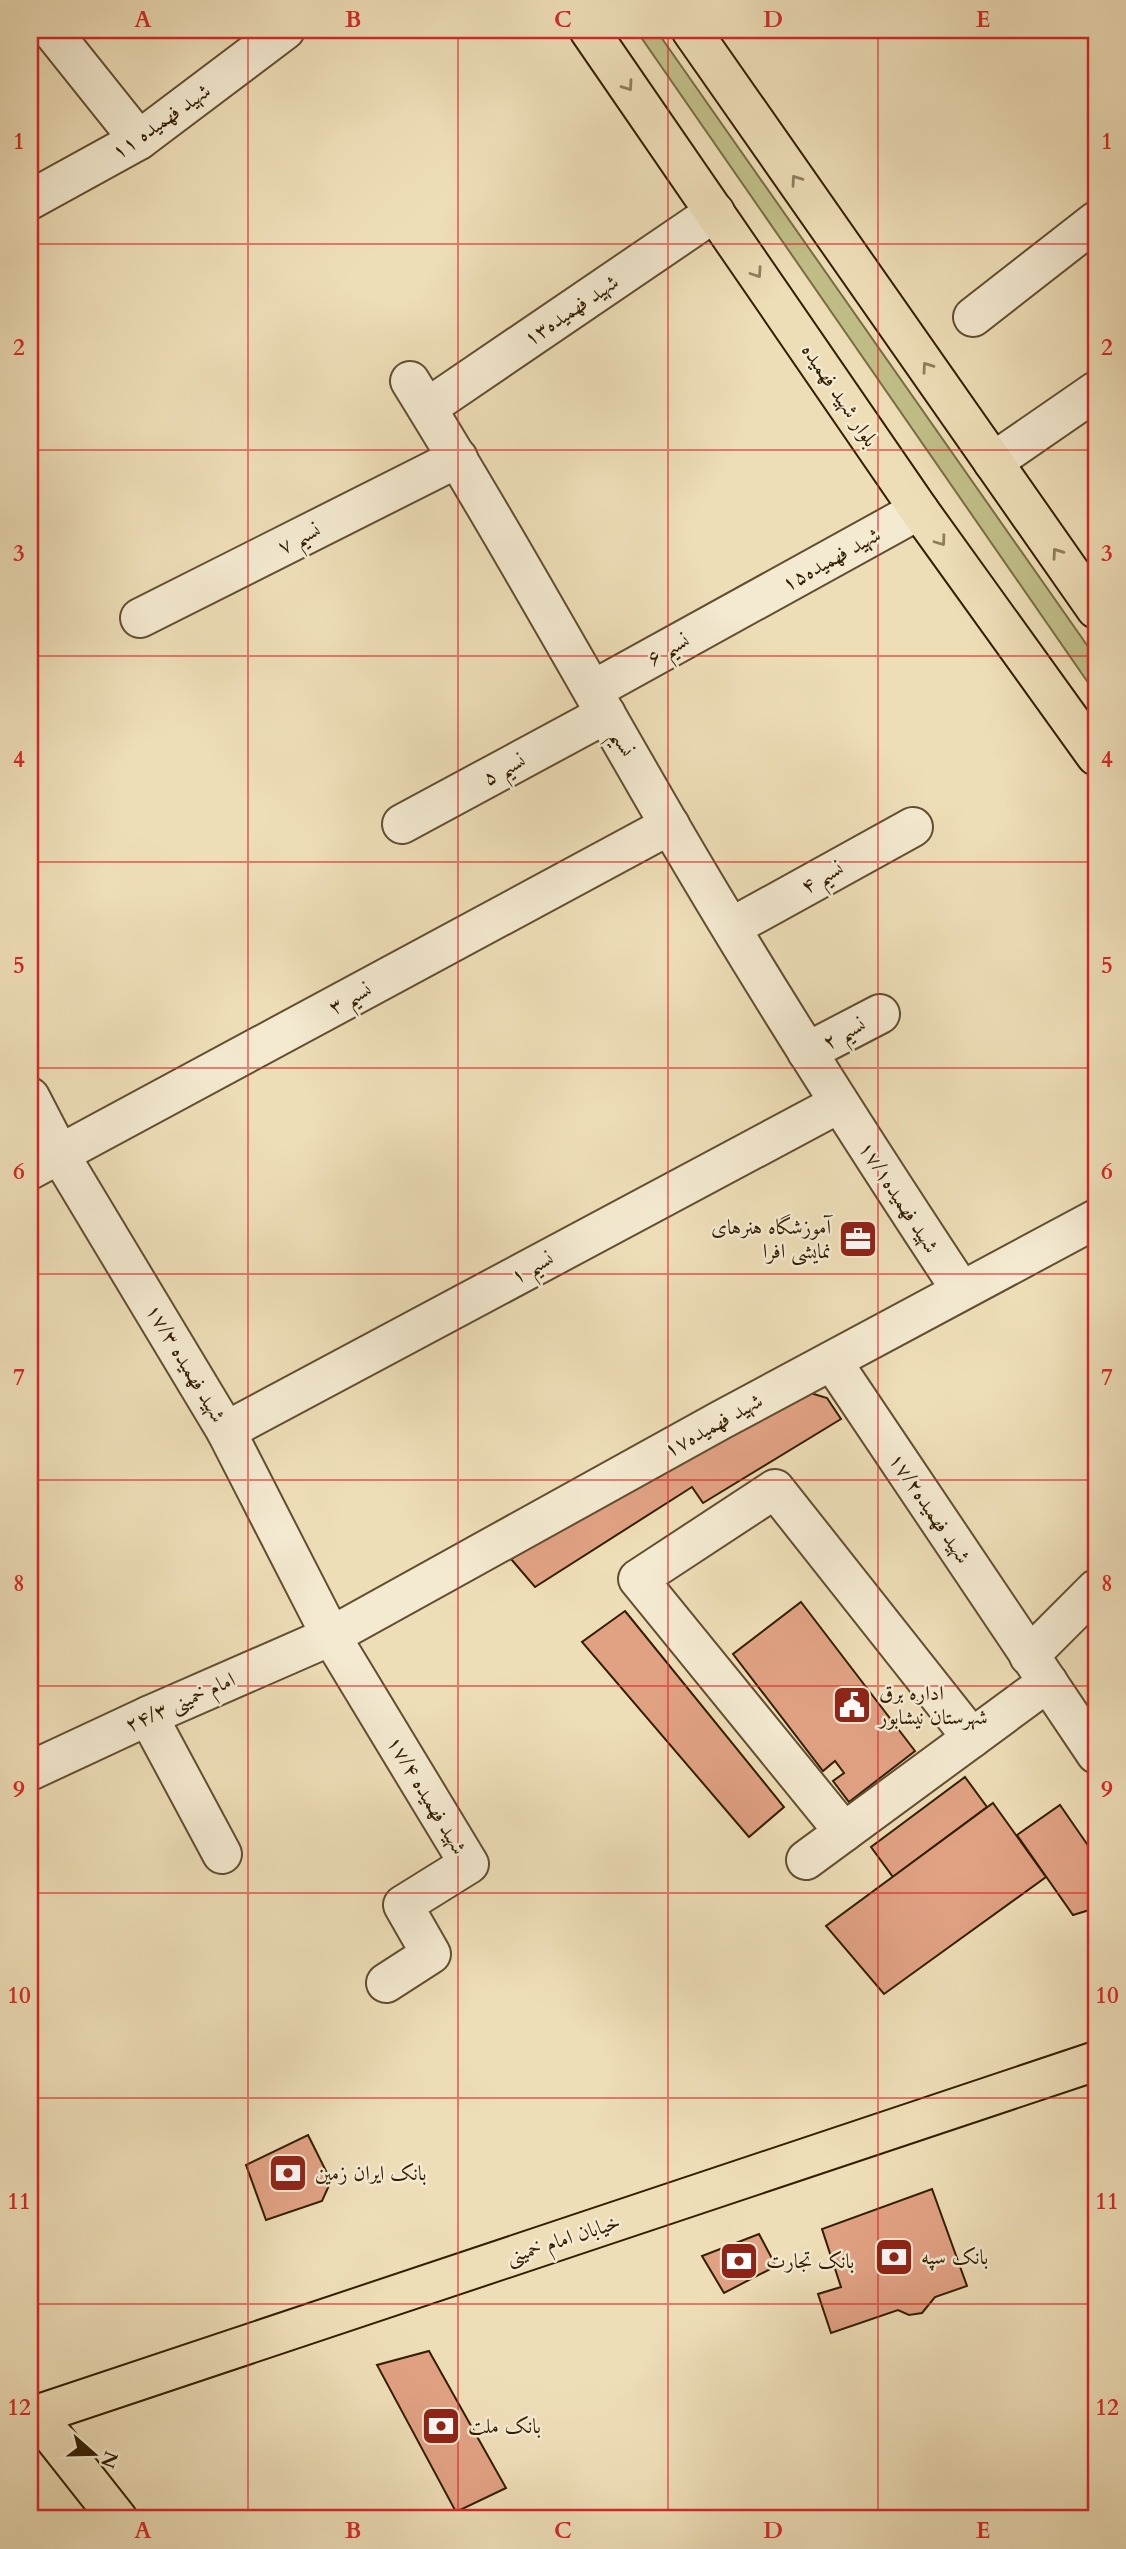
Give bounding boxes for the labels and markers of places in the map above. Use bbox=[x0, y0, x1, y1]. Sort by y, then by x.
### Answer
place label: آموزشگاه هنرهای نمایشی افرا bbox=[711, 1213, 833, 1266]
office icon: آموزشگاه هنرهای نمایشی افرا bbox=[837, 1218, 879, 1260]
place label: اداره برق شهرستان نیشابور bbox=[877, 1679, 988, 1732]
public building icon: اداره برق شهرستان نیشابور bbox=[831, 1684, 873, 1726]
bank icon: بانک ایران زمین bbox=[267, 2152, 309, 2194]
place label: بانک ایران زمین bbox=[315, 2159, 426, 2188]
bank icon: بانک سپه bbox=[873, 2236, 915, 2278]
bank icon: بانک تجارت bbox=[718, 2240, 760, 2282]
place label: بانک سپه bbox=[921, 2243, 988, 2272]
place label: بانک تجارت bbox=[766, 2247, 854, 2276]
bank icon: بانک ملت bbox=[420, 2405, 462, 2447]
place label: بانک ملت bbox=[468, 2412, 541, 2441]

